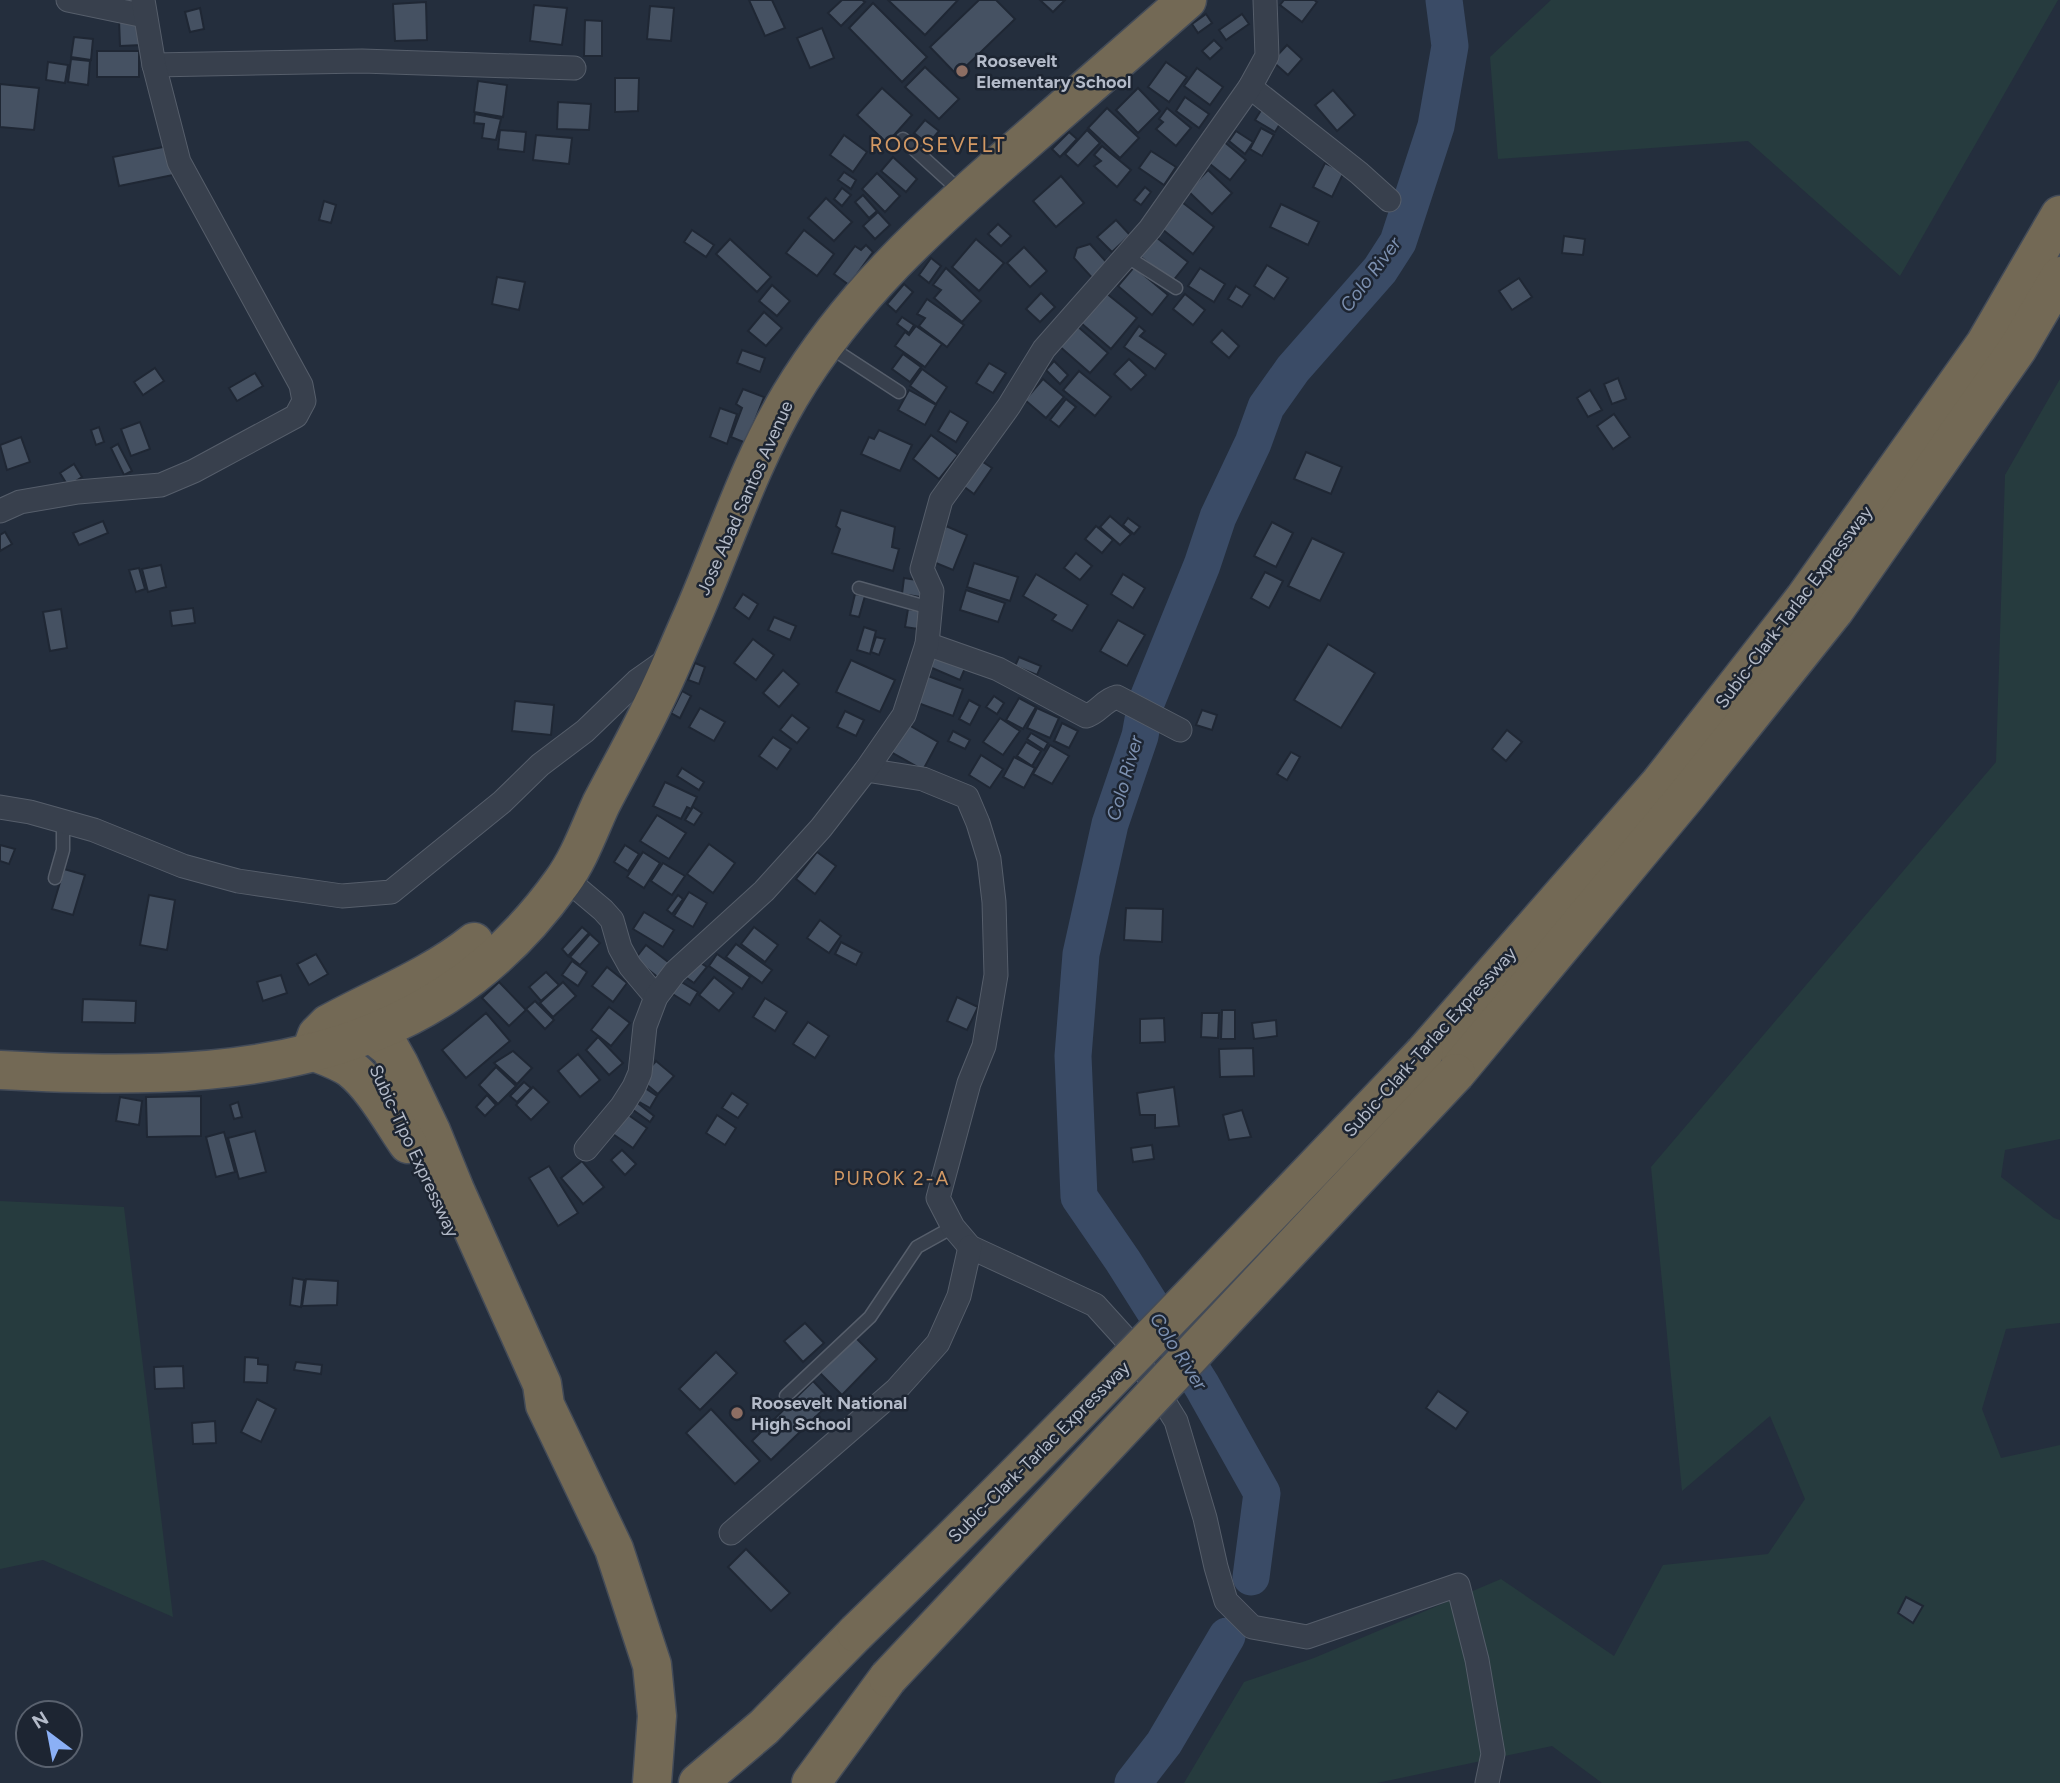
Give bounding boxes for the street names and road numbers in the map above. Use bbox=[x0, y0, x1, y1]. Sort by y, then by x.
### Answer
street label: Jose Abad Santos Avenue bbox=[692, 397, 798, 599]
street label: Subic-Clark-Tarlac Expressway bbox=[1711, 501, 1878, 713]
street label: Subic-Clark-Tarlac Expressway bbox=[1339, 942, 1521, 1141]
street label: Subic-Tipo Expressway bbox=[364, 1061, 464, 1241]
street label: Subic-Clark-Tarlac Expressway bbox=[944, 1356, 1135, 1547]

